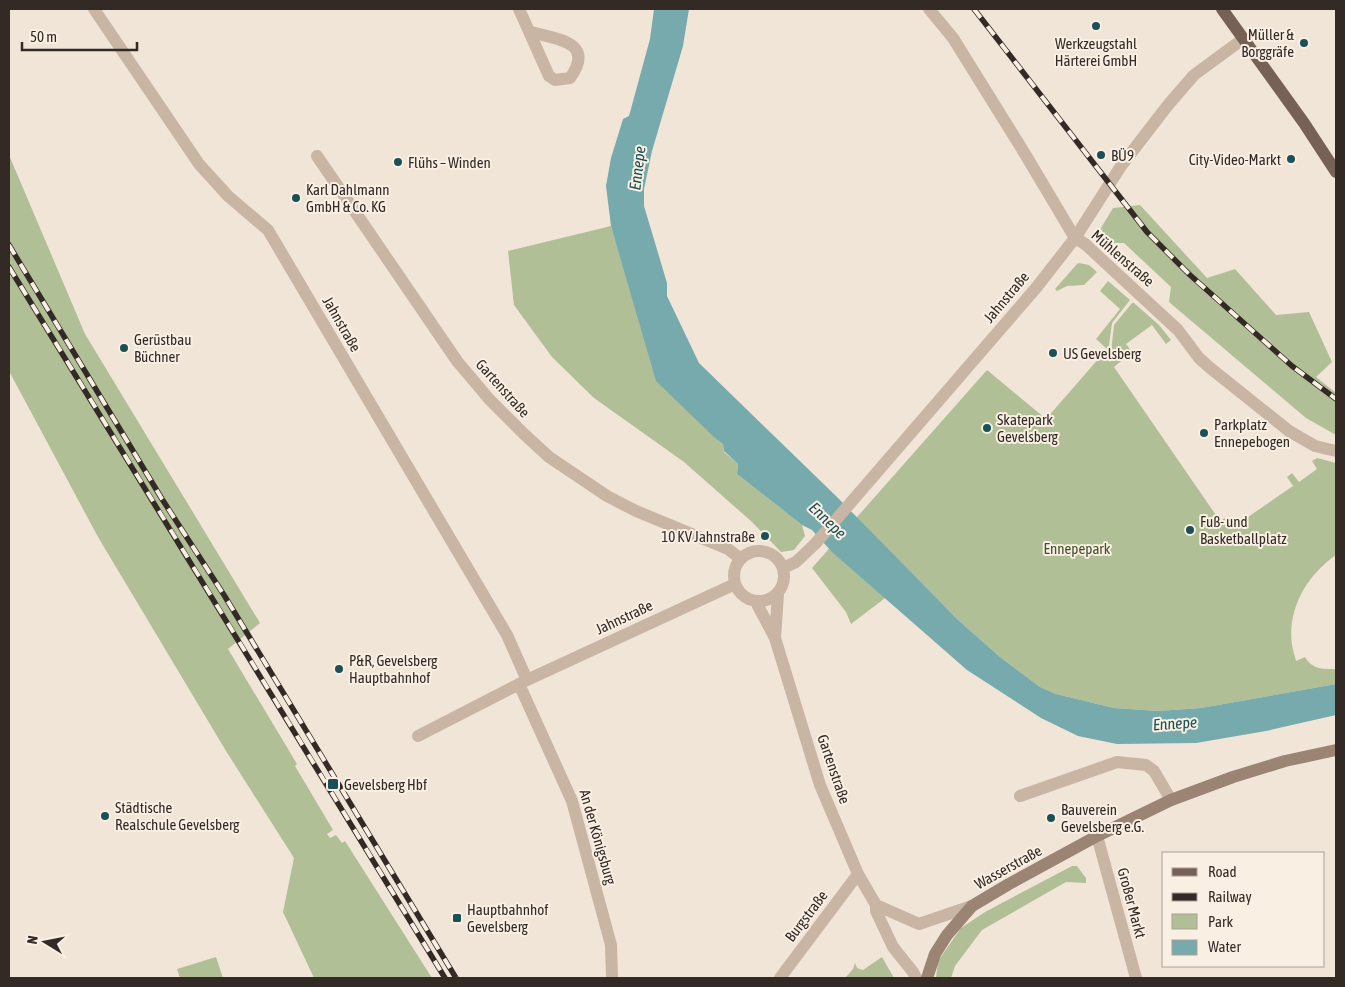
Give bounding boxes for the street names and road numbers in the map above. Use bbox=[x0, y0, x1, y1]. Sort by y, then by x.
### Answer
street label: Mühlenstraße bbox=[1088, 226, 1158, 290]
street label: Jahnstraße bbox=[980, 268, 1032, 326]
street label: Jahnstraße bbox=[319, 293, 365, 355]
street label: Gartenstraße bbox=[473, 356, 534, 421]
street label: Jahnstraße bbox=[593, 596, 655, 638]
street label: Gartenstraße bbox=[814, 732, 854, 806]
street label: An der Königsburg bbox=[576, 787, 620, 887]
street label: Wasserstraße bbox=[972, 842, 1045, 892]
street label: Großer Markt bbox=[1114, 866, 1150, 940]
street label: Burgstraße bbox=[781, 887, 831, 945]

